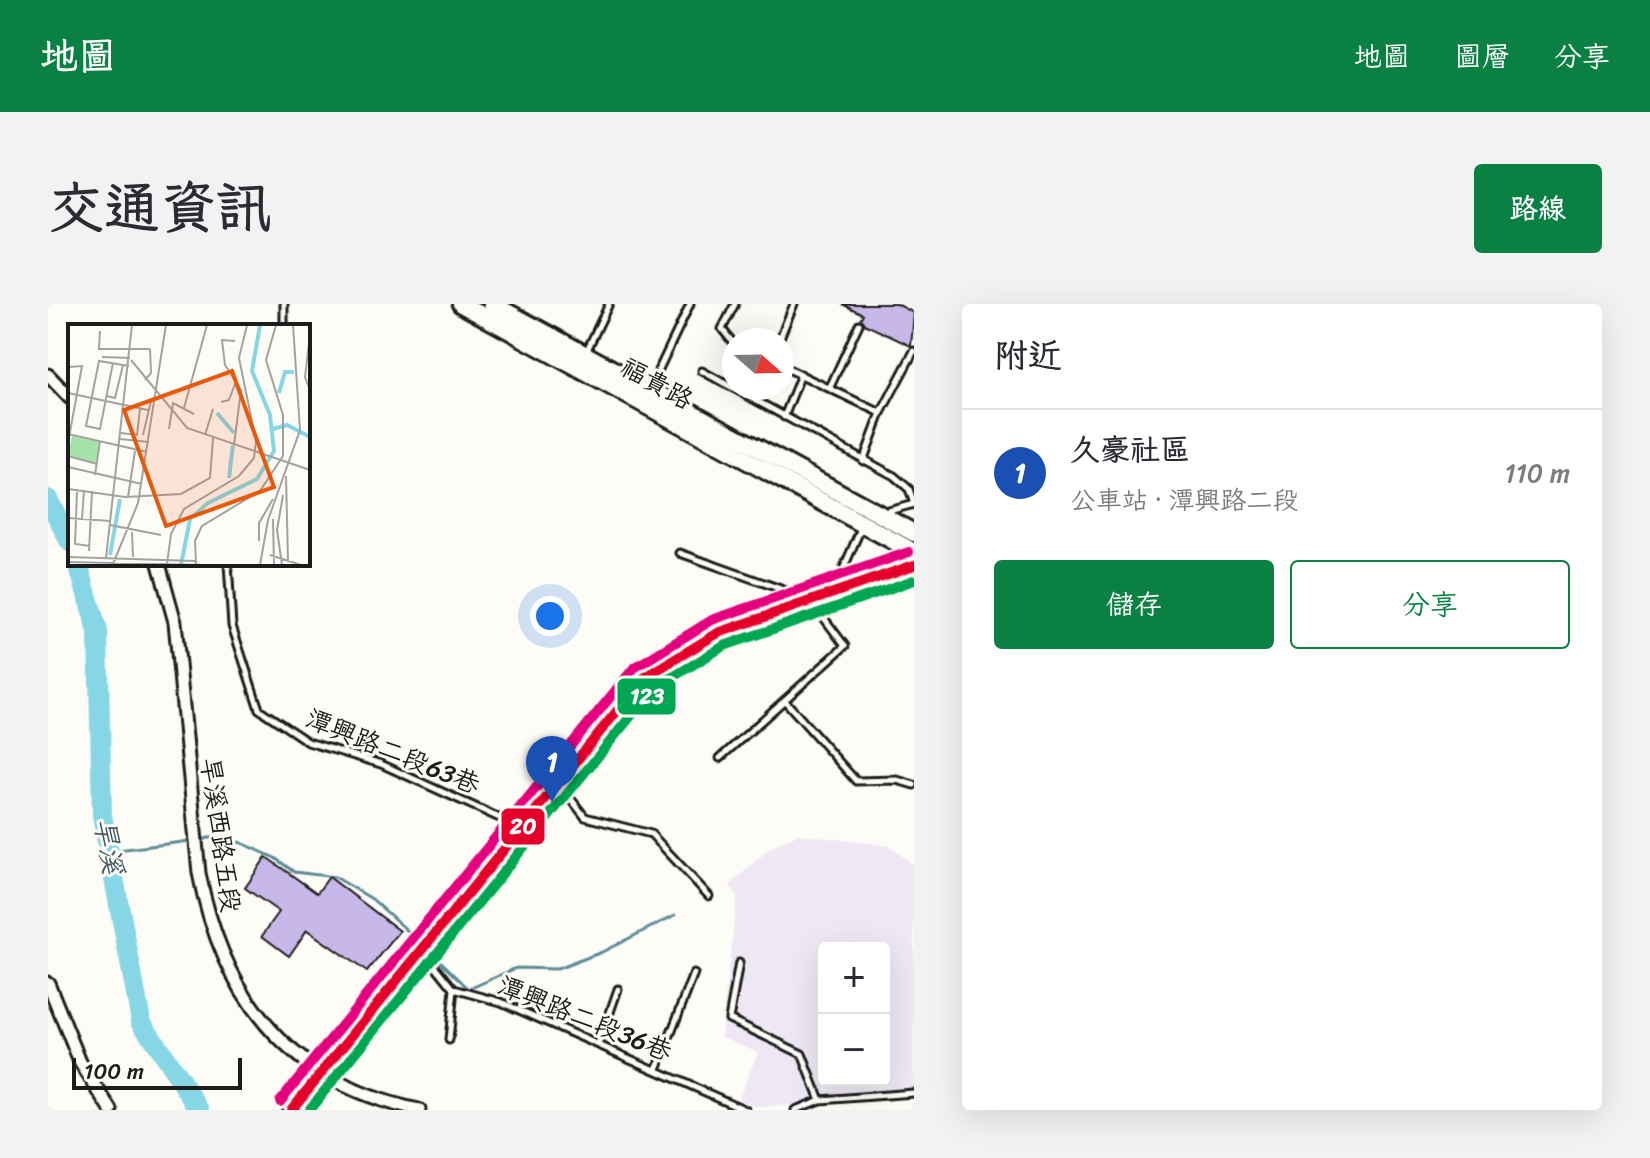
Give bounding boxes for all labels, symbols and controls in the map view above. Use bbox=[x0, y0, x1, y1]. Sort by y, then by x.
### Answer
text: 地圖 bbox=[40, 23, 116, 90]
text: 地圖 bbox=[1354, 32, 1410, 81]
text: 圖層 bbox=[1454, 32, 1510, 81]
text: 分享 bbox=[1554, 32, 1610, 81]
text: 交通資訊 bbox=[48, 159, 272, 258]
button: 路線 bbox=[1474, 164, 1602, 253]
inset map bbox=[68, 324, 310, 566]
text: 附近 bbox=[994, 326, 1062, 386]
north arrow bbox=[722, 328, 794, 400]
street label: 福貴路 bbox=[612, 344, 702, 422]
text: 久豪社區 bbox=[1070, 423, 1190, 477]
text: 1 bbox=[1014, 450, 1026, 496]
text: 110 m bbox=[1505, 450, 1570, 496]
text: 公車站 · 潭興路二段 bbox=[1070, 477, 1299, 523]
button: 儲存 bbox=[994, 560, 1274, 649]
button: 分享 bbox=[1290, 560, 1570, 649]
your location bbox=[530, 596, 570, 636]
line badge: 123 bbox=[616, 677, 677, 716]
text: 123 bbox=[630, 677, 664, 716]
street label: 潭興路二段63巷 bbox=[299, 695, 487, 807]
pin: 1 bbox=[526, 736, 578, 802]
street label: 旱溪西路五段 bbox=[187, 755, 255, 915]
line badge: 20 bbox=[500, 807, 546, 846]
text: 20 bbox=[509, 807, 536, 846]
water label: 旱溪 bbox=[80, 814, 138, 880]
map controls bbox=[818, 942, 890, 1086]
button: + bbox=[818, 942, 890, 1014]
street label: 潭興路二段36巷 bbox=[491, 962, 679, 1074]
button: − bbox=[818, 1014, 890, 1086]
text: 100 m bbox=[84, 1052, 144, 1091]
scale bar bbox=[72, 1054, 242, 1090]

